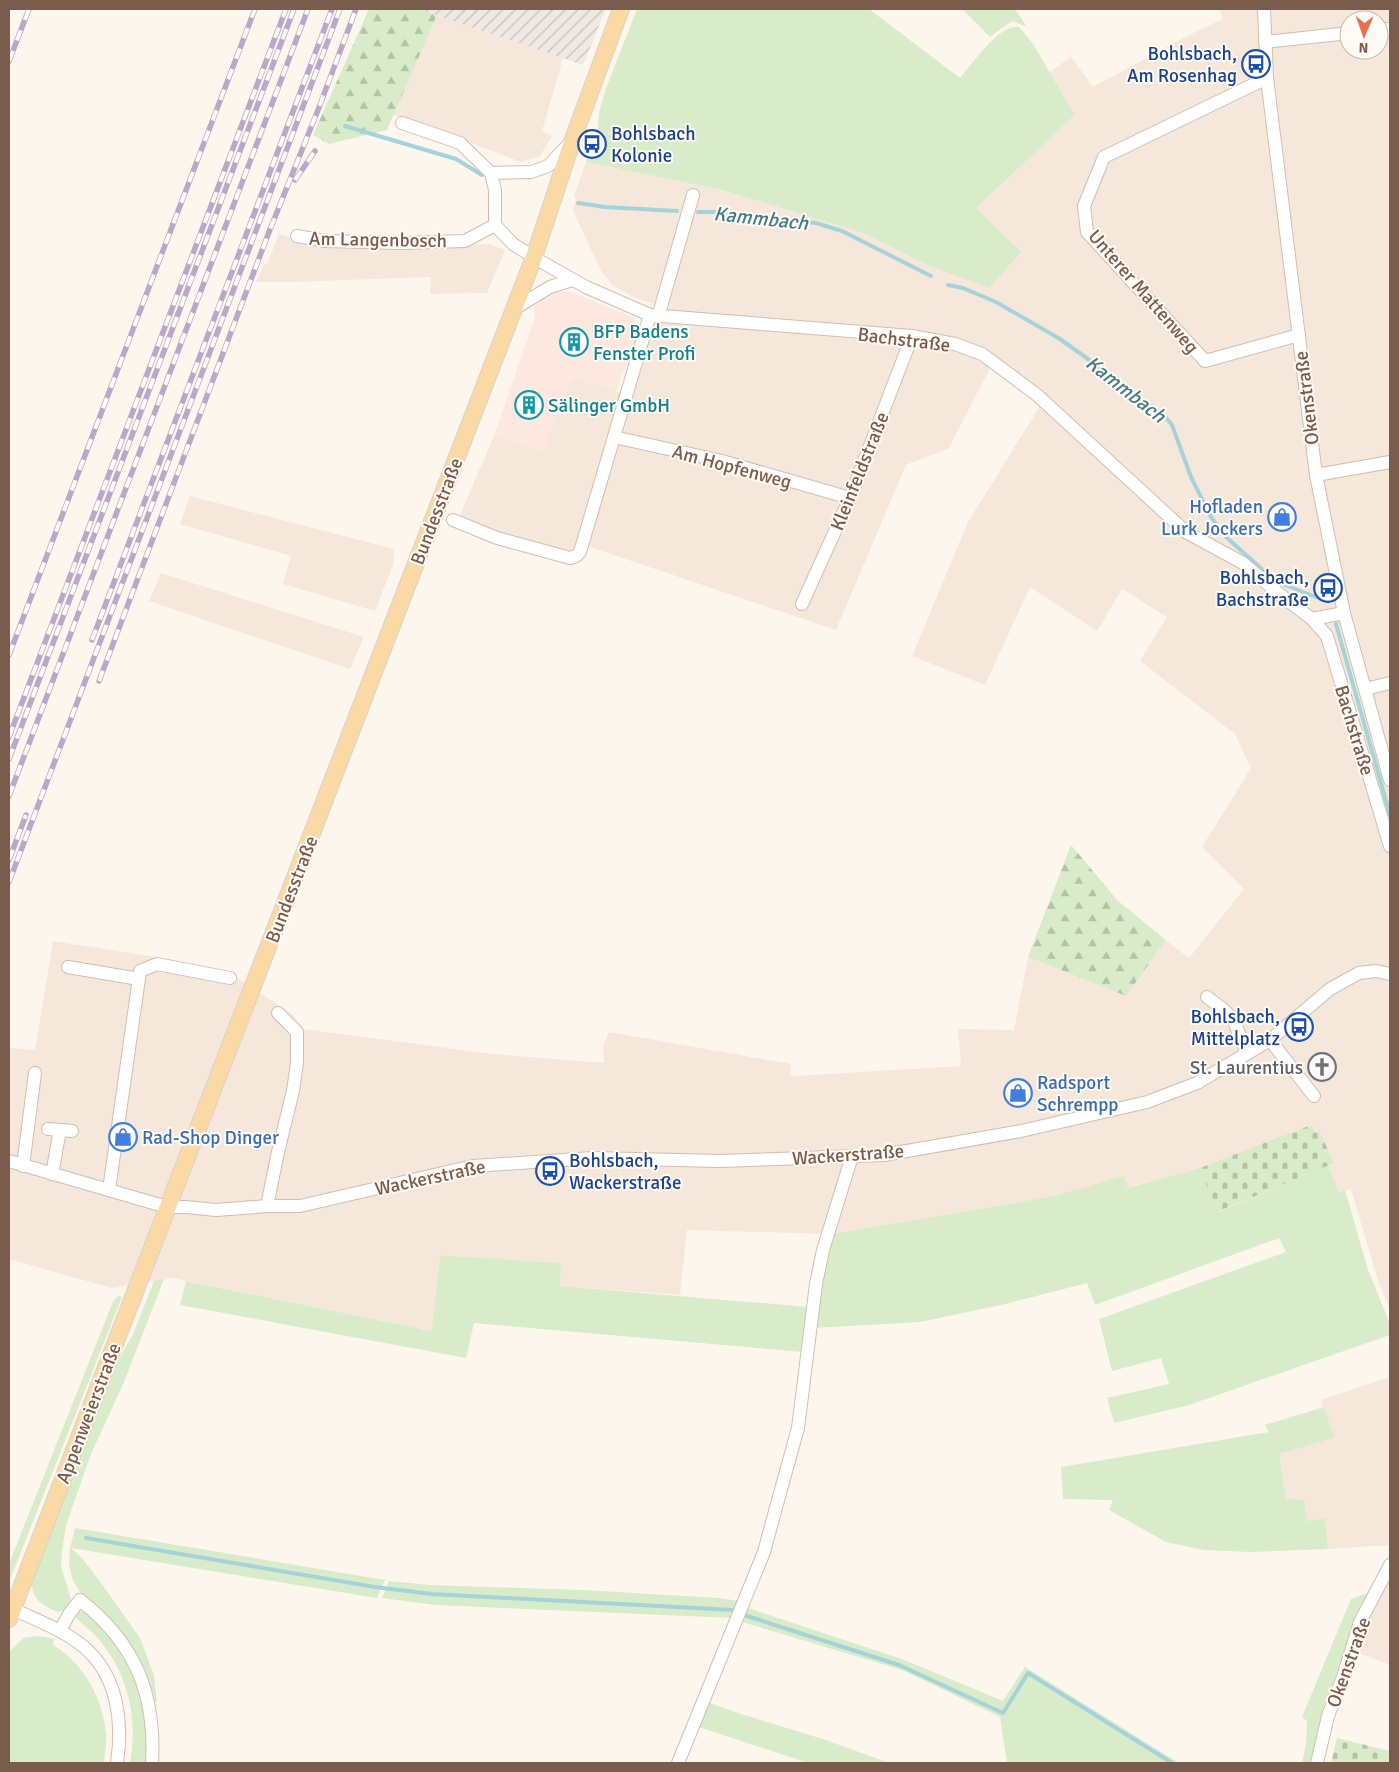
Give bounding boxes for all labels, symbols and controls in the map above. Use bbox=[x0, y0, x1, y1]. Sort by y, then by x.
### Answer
north arrow bbox=[1339, 10, 1389, 60]
text: N bbox=[1358, 39, 1369, 56]
place label: Bohlsbach, Am Rosenhag bbox=[1127, 42, 1237, 88]
bus stop icon: Bohlsbach, Am Rosenhag bbox=[1241, 49, 1271, 79]
place label: Bohlsbach Kolonie bbox=[611, 122, 696, 168]
bus stop icon: Bohlsbach Kolonie bbox=[577, 129, 607, 159]
water label: Kammbach bbox=[712, 201, 811, 236]
street label: Unterer Mattenweg bbox=[1083, 225, 1204, 359]
street label: Am Langenbosch bbox=[309, 227, 447, 253]
place label: BFP Badens Fenster Profi bbox=[593, 320, 696, 366]
street label: Bachstraße bbox=[856, 322, 952, 358]
building icon: BFP Badens Fenster Profi bbox=[559, 327, 589, 357]
water label: Kammbach bbox=[1081, 350, 1172, 429]
street label: Okenstraße bbox=[1289, 350, 1325, 446]
building icon: Sälinger GmbH bbox=[514, 390, 544, 420]
place label: Sälinger GmbH bbox=[548, 394, 670, 418]
street label: Kleinfeldstraße bbox=[825, 409, 895, 534]
street label: Am Hopfenweg bbox=[669, 440, 794, 494]
street label: Bundesstraße bbox=[405, 454, 468, 568]
place label: Hofladen Lurk Jockers bbox=[1161, 495, 1263, 541]
shop icon: Hofladen Lurk Jockers bbox=[1267, 502, 1297, 532]
place label: Bohlsbach, Bachstraße bbox=[1216, 566, 1309, 612]
bus stop icon: Bohlsbach, Bachstraße bbox=[1313, 573, 1343, 603]
street label: Bachstraße bbox=[1329, 682, 1379, 778]
street label: Bundesstraße bbox=[260, 832, 323, 946]
place label: Bohlsbach, Mittelplatz bbox=[1190, 1005, 1280, 1051]
bus stop icon: Bohlsbach, Mittelplatz bbox=[1284, 1012, 1314, 1042]
church icon: St. Laurentius bbox=[1307, 1052, 1337, 1082]
place label: St. Laurentius bbox=[1190, 1056, 1303, 1080]
place label: Radsport Schrempp bbox=[1037, 1071, 1118, 1117]
shop icon: Radsport Schrempp bbox=[1003, 1078, 1033, 1108]
shop icon: Rad-Shop Dinger bbox=[108, 1122, 138, 1152]
place label: Rad-Shop Dinger bbox=[142, 1126, 279, 1150]
street label: Wackerstraße bbox=[791, 1139, 905, 1171]
place label: Bohlsbach, Wackerstraße bbox=[569, 1149, 682, 1195]
street label: Wackerstraße bbox=[373, 1155, 488, 1201]
bus stop icon: Bohlsbach, Wackerstraße bbox=[535, 1156, 565, 1186]
street label: Appenweierstraße bbox=[51, 1340, 127, 1487]
street label: Okenstraße bbox=[1322, 1614, 1376, 1711]

